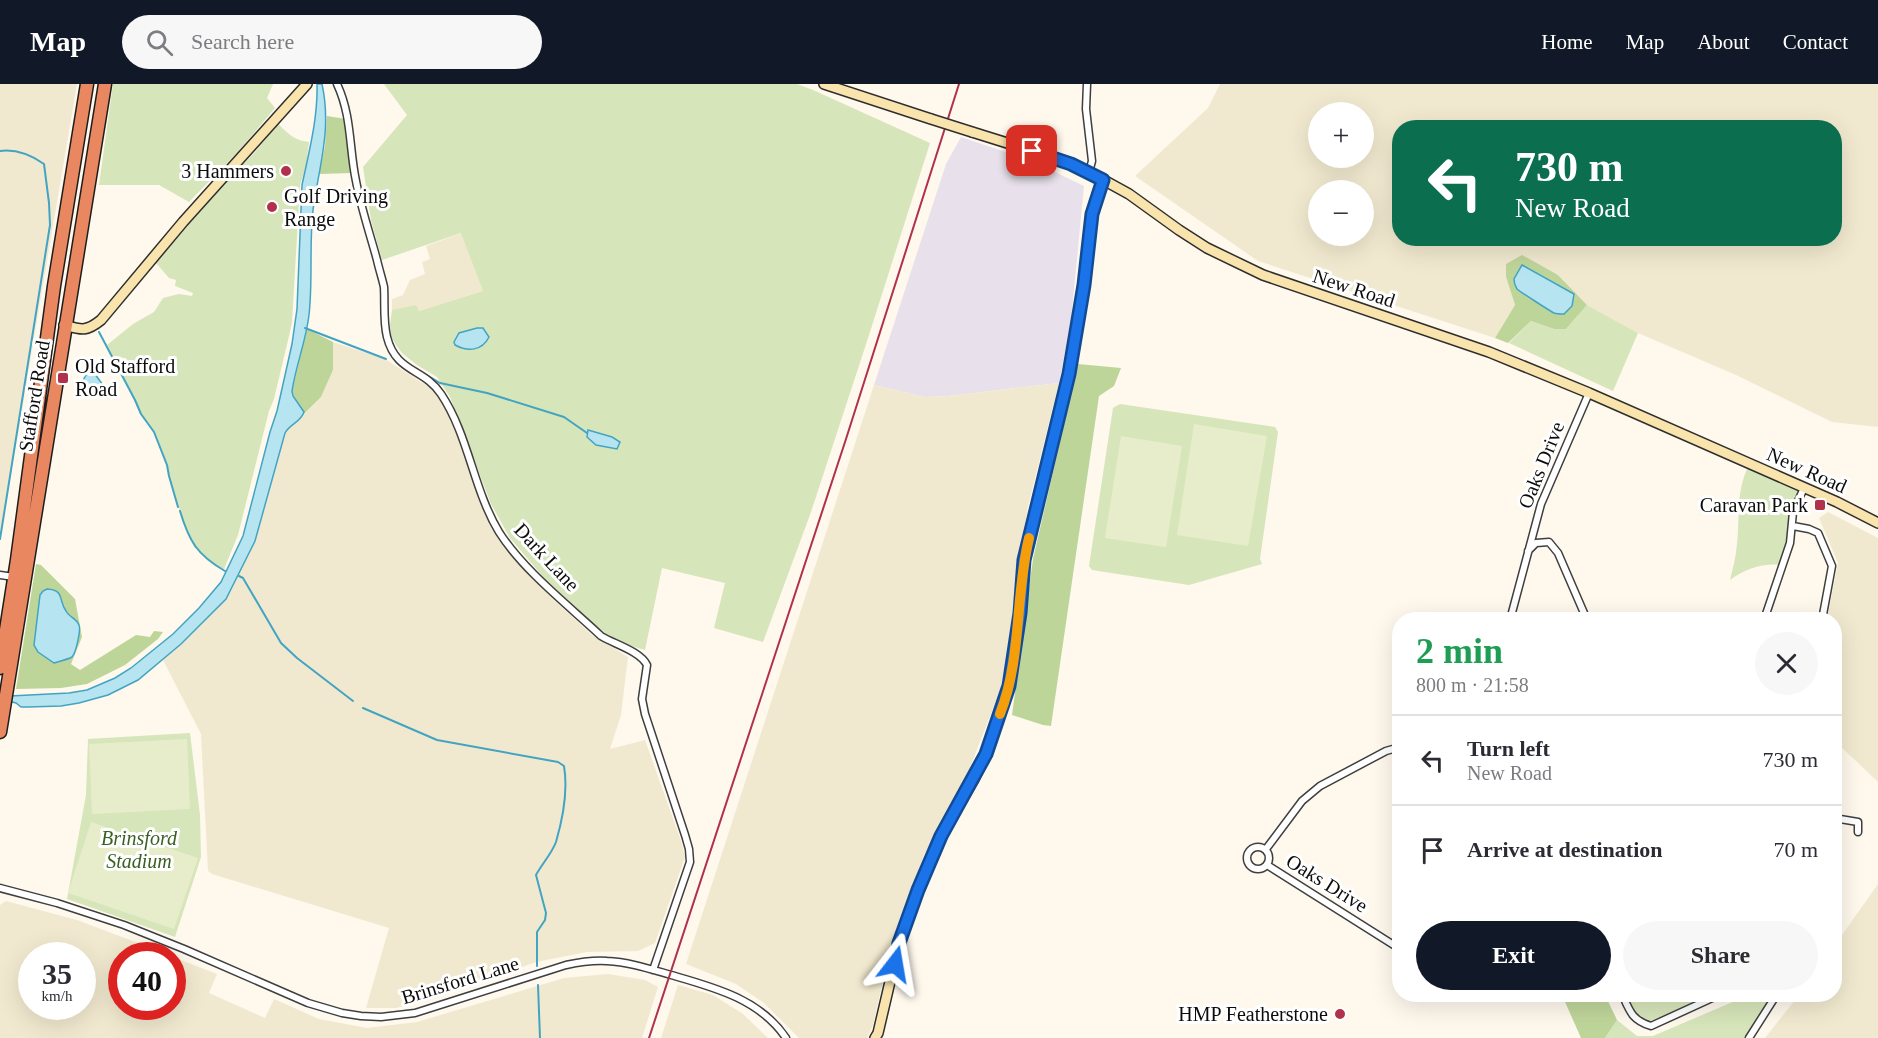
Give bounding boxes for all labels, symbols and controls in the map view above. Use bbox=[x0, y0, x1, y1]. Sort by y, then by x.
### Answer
search box bbox=[122, 15, 542, 69]
text: Map bbox=[30, 26, 86, 57]
icon: search bbox=[143, 26, 176, 59]
text: Search here bbox=[191, 29, 294, 54]
text: Home bbox=[1541, 30, 1593, 54]
text: Map bbox=[1626, 30, 1664, 54]
text: About bbox=[1697, 30, 1750, 54]
text: Contact bbox=[1783, 30, 1848, 54]
map controls bbox=[1308, 102, 1374, 246]
button: + bbox=[1308, 102, 1374, 168]
pin bbox=[1006, 125, 1057, 176]
icon: arrive bbox=[1015, 134, 1048, 167]
icon: left bbox=[1416, 144, 1494, 222]
text: 730 m bbox=[1515, 144, 1624, 190]
place label: 3 Hammers bbox=[181, 160, 274, 182]
marker: 3 Hammers bbox=[279, 164, 293, 178]
button: − bbox=[1308, 180, 1374, 246]
place label: Golf Driving Range bbox=[284, 185, 388, 231]
text: New Road bbox=[1515, 193, 1630, 223]
marker: Golf Driving Range bbox=[265, 200, 279, 214]
street label: New Road bbox=[1310, 264, 1398, 312]
street label: Stafford Road bbox=[14, 339, 54, 453]
place label: Old Stafford Road bbox=[75, 355, 175, 400]
marker: Old Stafford Road bbox=[56, 371, 70, 385]
street label: Oaks Drive bbox=[1514, 418, 1568, 512]
street label: New Road bbox=[1764, 443, 1850, 497]
place label: Caravan Park bbox=[1700, 494, 1808, 516]
marker: Caravan Park bbox=[1813, 498, 1827, 512]
street label: Dark Lane bbox=[510, 518, 584, 596]
text: 2 min bbox=[1416, 631, 1503, 671]
button: close bbox=[1755, 632, 1818, 695]
text: 800 m · 21:58 bbox=[1416, 674, 1529, 696]
text: Turn left bbox=[1467, 736, 1550, 761]
icon: left bbox=[1416, 744, 1449, 777]
text: 730 m bbox=[1762, 747, 1818, 772]
text: New Road bbox=[1467, 762, 1552, 784]
park label: Brinsford Stadium bbox=[101, 827, 178, 872]
icon: arrive bbox=[1416, 834, 1449, 867]
text: Arrive at destination bbox=[1467, 837, 1663, 862]
text: 70 m bbox=[1773, 837, 1818, 862]
street label: Oaks Drive bbox=[1282, 849, 1372, 917]
button: Exit bbox=[1416, 921, 1611, 990]
button: Share bbox=[1623, 921, 1818, 990]
position arrow bbox=[863, 932, 927, 996]
speed limit sign: 40 bbox=[108, 942, 186, 1020]
street label: Brinsford Lane bbox=[399, 952, 521, 1008]
text: 35 bbox=[42, 957, 72, 990]
text: km/h bbox=[42, 988, 72, 1004]
place label: HMP Featherstone bbox=[1178, 1003, 1328, 1025]
marker: HMP Featherstone bbox=[1333, 1007, 1347, 1021]

